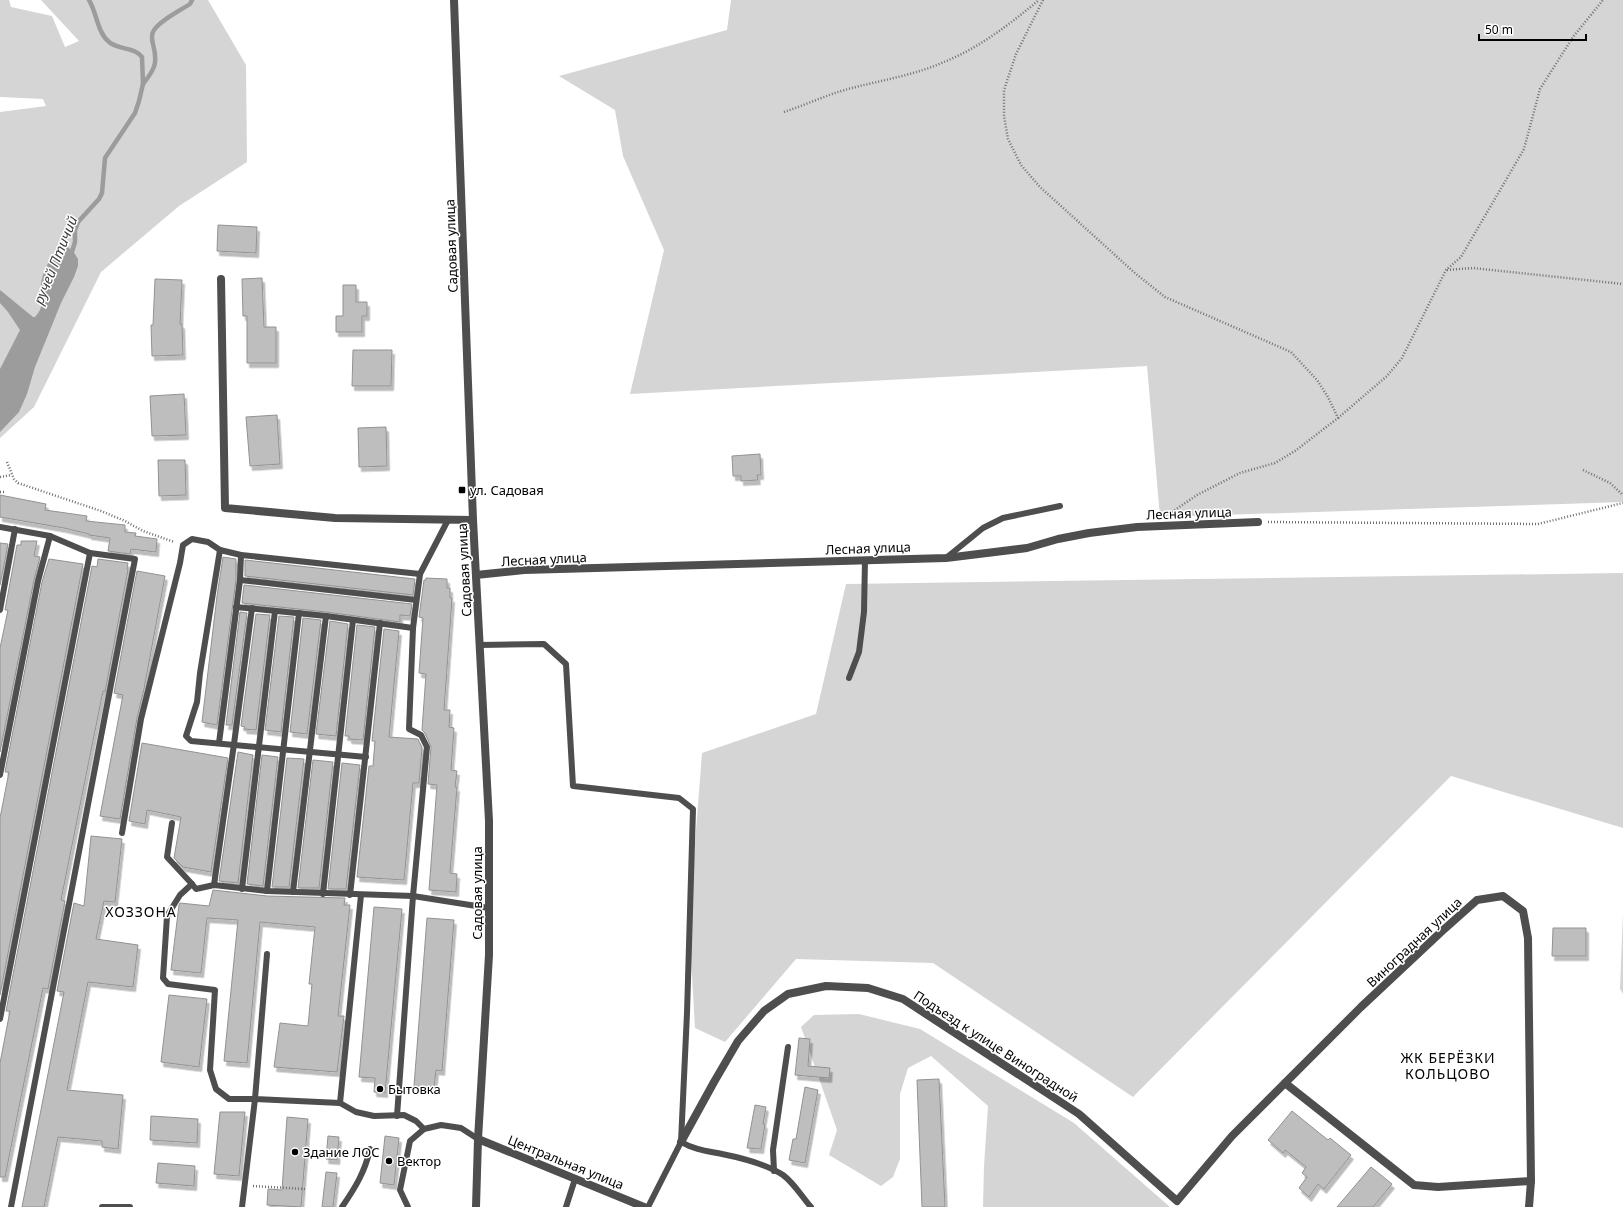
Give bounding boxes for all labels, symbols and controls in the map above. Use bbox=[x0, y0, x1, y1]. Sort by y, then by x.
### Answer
scale bar bbox=[1479, 16, 1586, 42]
text: 50 m bbox=[1485, 21, 1513, 38]
street label: Садовая улица bbox=[440, 199, 462, 293]
water label: ручей Птичий bbox=[28, 213, 81, 308]
place label: ул. Садовая bbox=[470, 481, 544, 499]
marker: ул. Садовая bbox=[457, 485, 467, 495]
street label: Лесная улица bbox=[1146, 503, 1232, 523]
street label: Садовая улица bbox=[453, 523, 475, 617]
street label: Лесная улица bbox=[825, 538, 911, 558]
street label: Лесная улица bbox=[501, 548, 587, 570]
street label: Садовая улица bbox=[468, 846, 486, 940]
street label: Виноградная улица bbox=[1363, 893, 1465, 991]
district label: ХОЗЗОНА bbox=[105, 902, 177, 921]
street label: Подъезд к улице Виноградной bbox=[910, 986, 1082, 1106]
district label: ЖК БЕРЁЗКИ КОЛЬЦОВО bbox=[1400, 1048, 1496, 1083]
place label: Бытовка bbox=[388, 1080, 441, 1098]
marker: Бытовка bbox=[375, 1084, 385, 1094]
street label: Центральная улица bbox=[505, 1131, 627, 1193]
place label: Здание ЛОС bbox=[303, 1143, 380, 1161]
marker: Здание ЛОС bbox=[290, 1147, 300, 1157]
place label: Вектор bbox=[397, 1152, 441, 1170]
marker: Вектор bbox=[384, 1156, 394, 1166]

